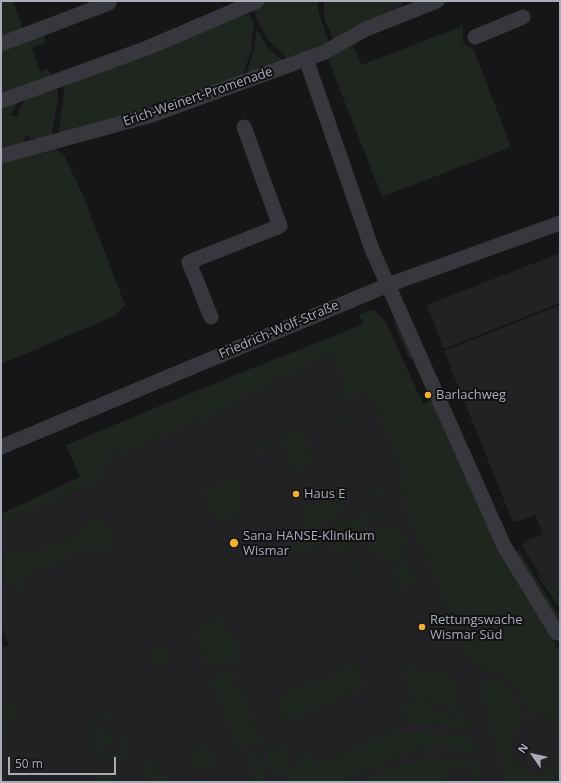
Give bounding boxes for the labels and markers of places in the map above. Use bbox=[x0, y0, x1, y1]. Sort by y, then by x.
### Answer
place label: Barlachweg bbox=[436, 387, 506, 403]
marker: Barlachweg bbox=[423, 390, 433, 400]
place label: Haus E bbox=[304, 486, 346, 502]
marker: Haus E bbox=[291, 489, 301, 499]
place label: Sana HANSE-Klinikum Wismar bbox=[243, 528, 375, 559]
marker: Sana HANSE-Klinikum Wismar bbox=[228, 537, 240, 549]
place label: Rettungswache Wismar Süd bbox=[430, 612, 523, 643]
marker: Rettungswache Wismar Süd bbox=[417, 622, 427, 632]

